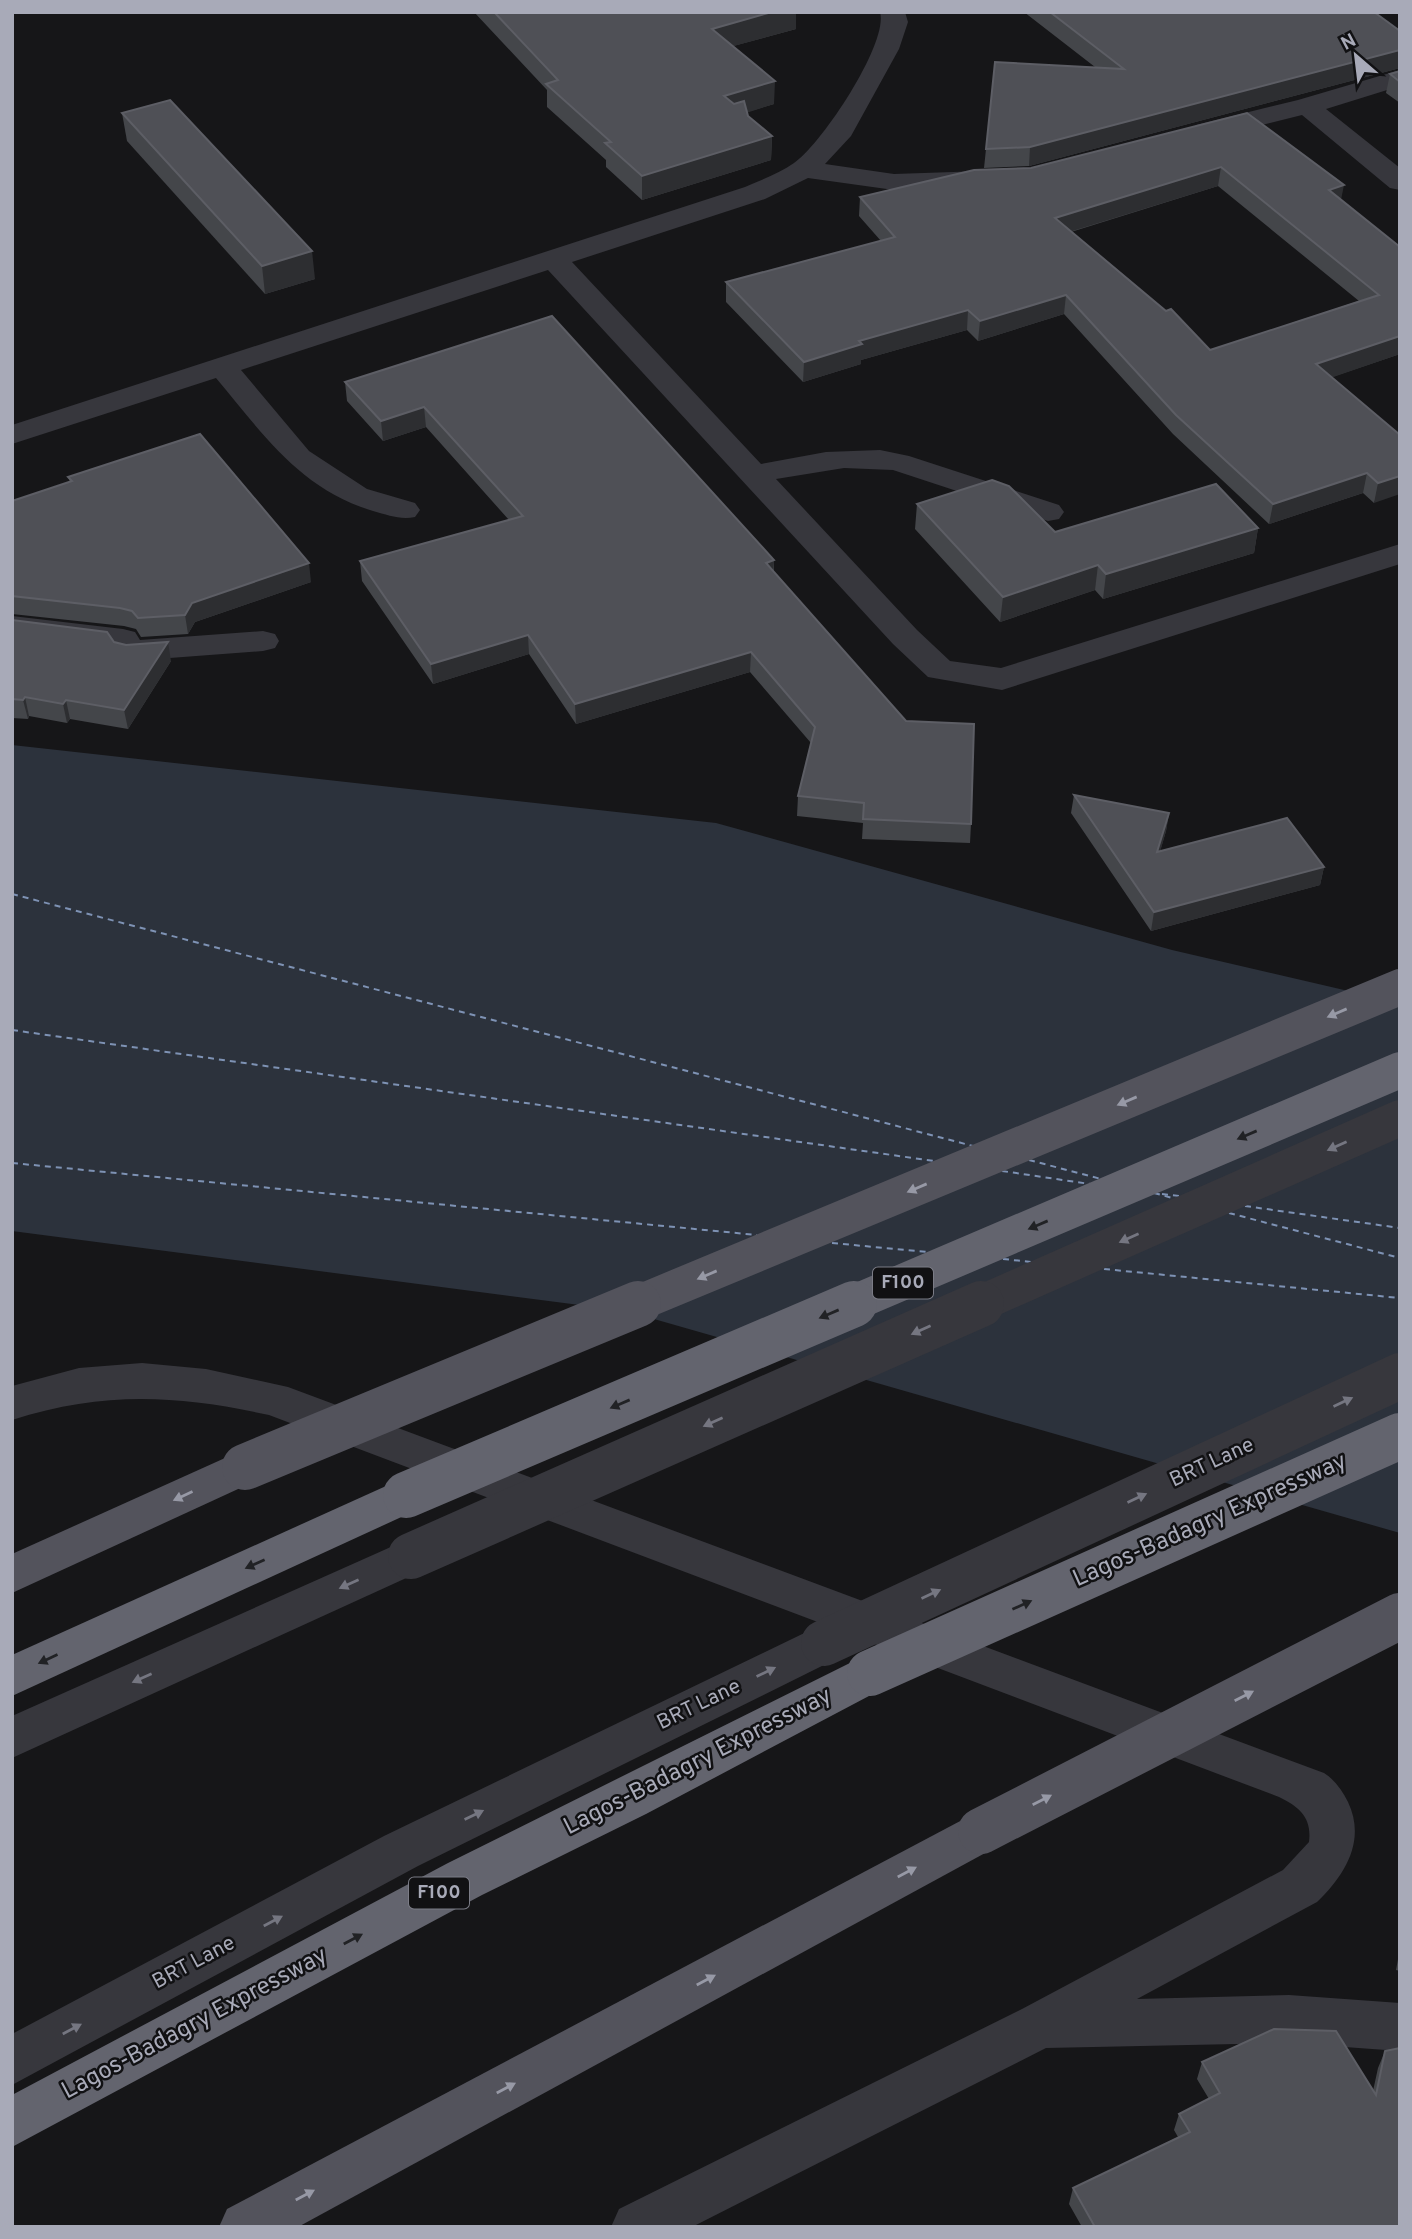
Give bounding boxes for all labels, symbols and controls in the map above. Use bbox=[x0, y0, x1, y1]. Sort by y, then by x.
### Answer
north arrow bbox=[1321, 21, 1391, 91]
text: N bbox=[1337, 29, 1361, 57]
one-way arrow bbox=[1326, 1008, 1347, 1019]
one-way arrow bbox=[1116, 1095, 1137, 1106]
one-way arrow bbox=[1237, 1129, 1257, 1141]
one-way arrow bbox=[1327, 1141, 1348, 1152]
one-way arrow bbox=[906, 1183, 927, 1194]
one-way arrow bbox=[1028, 1219, 1048, 1231]
one-way arrow bbox=[1119, 1233, 1140, 1244]
road number: F100 bbox=[873, 1268, 933, 1298]
one-way arrow bbox=[696, 1270, 717, 1281]
one-way arrow bbox=[818, 1309, 839, 1320]
one-way arrow bbox=[911, 1324, 931, 1336]
one-way arrow bbox=[1333, 1396, 1353, 1408]
one-way arrow bbox=[609, 1399, 630, 1410]
one-way arrow bbox=[703, 1416, 723, 1428]
street label: BRT Lane bbox=[1165, 1432, 1259, 1494]
street label: Lagos-Badagry Expressway bbox=[1068, 1447, 1352, 1595]
one-way arrow bbox=[173, 1490, 193, 1502]
one-way arrow bbox=[1127, 1492, 1147, 1504]
one-way arrow bbox=[245, 1558, 265, 1570]
one-way arrow bbox=[339, 1578, 359, 1590]
one-way arrow bbox=[921, 1588, 941, 1600]
one-way arrow bbox=[1011, 1599, 1032, 1610]
one-way arrow bbox=[38, 1653, 58, 1665]
one-way arrow bbox=[756, 1666, 776, 1677]
one-way arrow bbox=[132, 1672, 152, 1684]
street label: BRT Lane bbox=[653, 1673, 745, 1737]
street label: Lagos-Badagry Expressway bbox=[559, 1681, 837, 1843]
one-way arrow bbox=[1234, 1690, 1254, 1702]
one-way arrow bbox=[1032, 1795, 1052, 1807]
one-way arrow bbox=[464, 1810, 484, 1821]
one-way arrow bbox=[897, 1866, 917, 1878]
road number: F100 bbox=[409, 1878, 469, 1909]
one-way arrow bbox=[263, 1915, 283, 1927]
street label: BRT Lane bbox=[148, 1930, 240, 1996]
one-way arrow bbox=[343, 1933, 363, 1945]
street label: Lagos-Badagry Expressway bbox=[57, 1941, 333, 2107]
one-way arrow bbox=[697, 1974, 716, 1986]
one-way arrow bbox=[63, 2023, 83, 2035]
one-way arrow bbox=[496, 2082, 516, 2093]
one-way arrow bbox=[296, 2189, 316, 2201]

